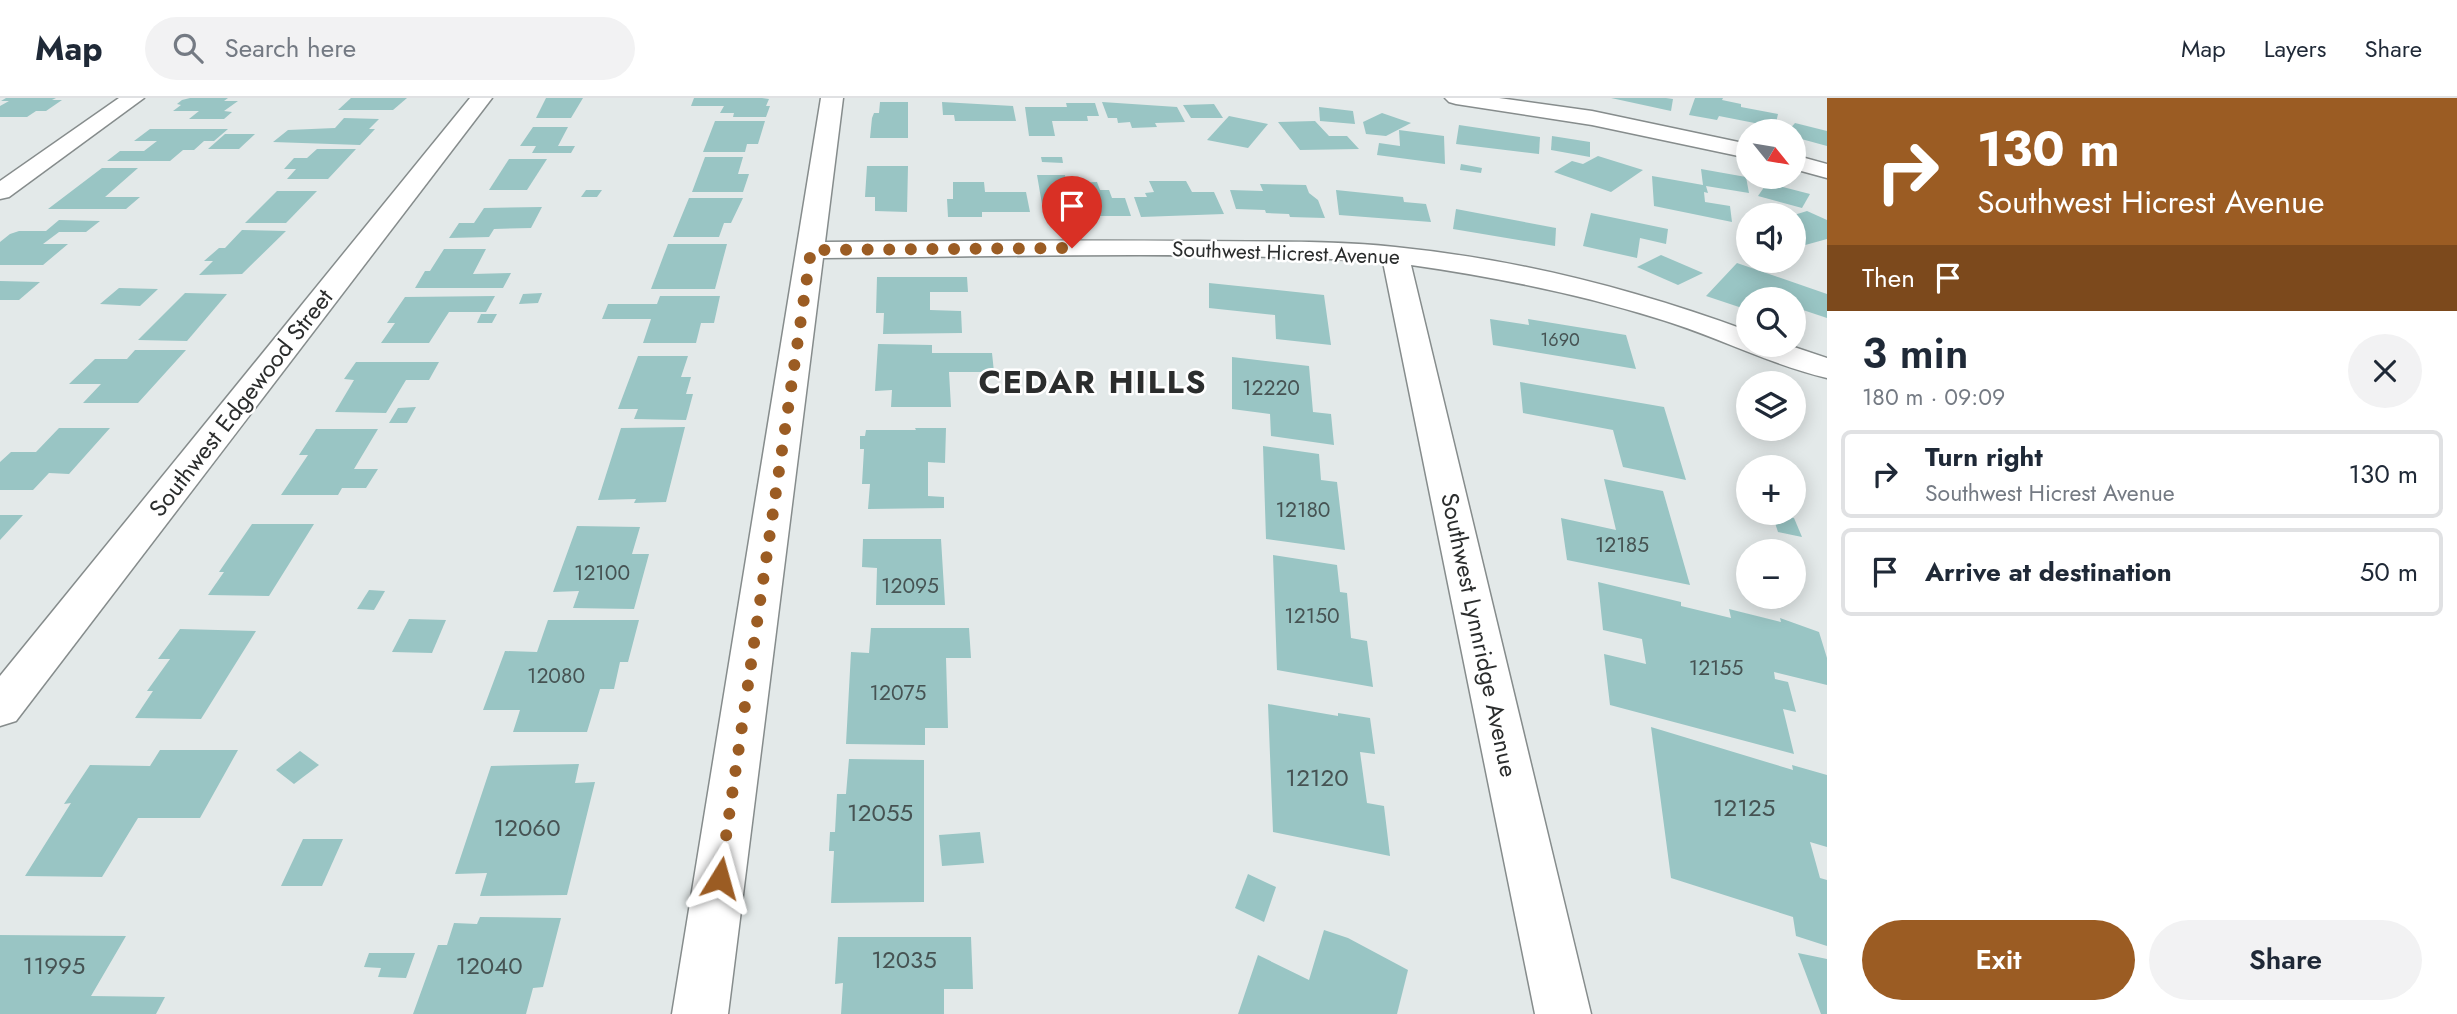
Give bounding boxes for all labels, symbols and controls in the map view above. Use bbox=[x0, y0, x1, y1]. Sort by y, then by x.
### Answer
search box bbox=[145, 17, 635, 80]
text: Map bbox=[35, 25, 103, 72]
icon: search bbox=[169, 29, 207, 67]
text: Search here bbox=[225, 29, 356, 67]
text: Map bbox=[2181, 31, 2226, 66]
text: Layers bbox=[2264, 31, 2326, 66]
text: Share bbox=[2364, 31, 2422, 66]
text: 130 m bbox=[1977, 114, 2120, 184]
north arrow bbox=[1736, 119, 1806, 189]
map controls bbox=[1736, 119, 1806, 609]
icon: right bbox=[1862, 126, 1953, 217]
pin bbox=[1042, 176, 1102, 248]
text: Southwest Hicrest Avenue bbox=[1977, 179, 2324, 225]
icon: arrive bbox=[1053, 187, 1091, 225]
button: sound bbox=[1736, 203, 1806, 273]
street label: Southwest Hicrest Avenue bbox=[1172, 234, 1401, 272]
text: Then bbox=[1862, 259, 1915, 297]
icon: arrive bbox=[1929, 259, 1967, 297]
street label: Southwest Edgewood Street bbox=[140, 281, 341, 524]
button: search bbox=[1736, 287, 1806, 357]
text: 3 min bbox=[1862, 323, 1968, 384]
house number: 1690 bbox=[1540, 327, 1580, 353]
button: close bbox=[2348, 334, 2422, 408]
district label: CEDAR HILLS bbox=[978, 359, 1208, 405]
button: layers bbox=[1736, 371, 1806, 441]
house number: 12220 bbox=[1242, 373, 1300, 403]
text: 180 m · 09:09 bbox=[1862, 380, 2005, 414]
text: Turn right bbox=[1925, 438, 2043, 476]
button: + bbox=[1736, 455, 1806, 525]
icon: right bbox=[1866, 455, 1904, 493]
text: 130 m bbox=[2348, 455, 2418, 493]
text: Southwest Hicrest Avenue bbox=[1925, 476, 2175, 510]
street label: Southwest Lynnridge Avenue bbox=[1432, 490, 1527, 780]
house number: 12180 bbox=[1276, 495, 1330, 525]
house number: 12185 bbox=[1595, 530, 1649, 560]
button: − bbox=[1736, 539, 1806, 609]
icon: arrive bbox=[1866, 553, 1904, 591]
text: Arrive at destination bbox=[1925, 553, 2172, 591]
text: 50 m bbox=[2360, 553, 2418, 591]
house number: 12100 bbox=[574, 558, 630, 588]
house number: 12095 bbox=[881, 571, 939, 601]
house number: 12150 bbox=[1284, 601, 1340, 631]
house number: 12155 bbox=[1689, 653, 1743, 683]
house number: 12080 bbox=[527, 661, 585, 691]
house number: 12075 bbox=[870, 678, 926, 708]
house number: 12120 bbox=[1285, 760, 1349, 795]
house number: 12125 bbox=[1713, 790, 1775, 825]
house number: 12055 bbox=[847, 795, 913, 830]
house number: 12060 bbox=[493, 810, 561, 845]
position arrow bbox=[683, 841, 757, 915]
button: Exit bbox=[1862, 920, 2135, 1000]
button: Share bbox=[2149, 920, 2422, 1000]
house number: 12035 bbox=[871, 942, 937, 977]
house number: 11995 bbox=[23, 948, 85, 983]
house number: 12040 bbox=[455, 948, 523, 983]

